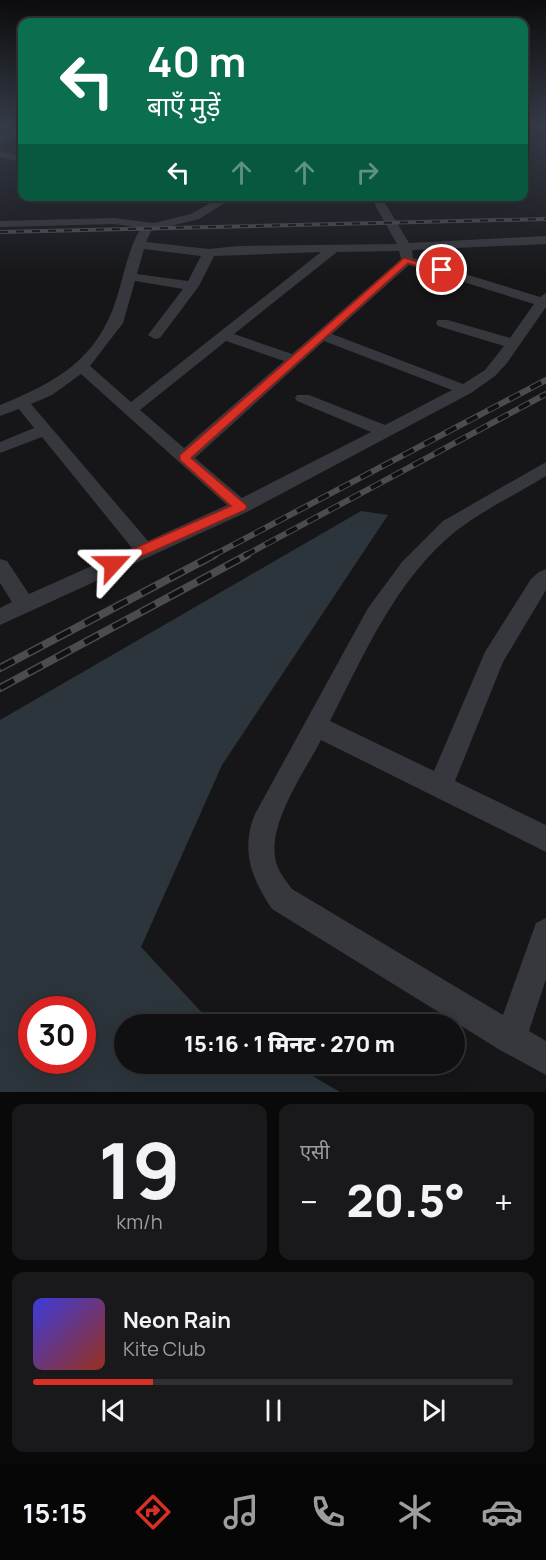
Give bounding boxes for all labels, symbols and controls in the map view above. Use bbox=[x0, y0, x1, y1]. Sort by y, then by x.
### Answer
text: 40 m bbox=[147, 32, 246, 90]
icon: left bbox=[48, 42, 126, 120]
text: बाएँ मुड़ें bbox=[147, 87, 220, 124]
icon: left bbox=[162, 156, 195, 189]
icon: ahead bbox=[225, 156, 258, 189]
icon: ahead bbox=[288, 156, 321, 189]
icon: right bbox=[351, 156, 384, 189]
pin bbox=[416, 244, 467, 295]
icon: arrive bbox=[425, 253, 458, 286]
position arrow bbox=[81, 532, 145, 596]
speed limit sign: 30 bbox=[18, 996, 96, 1074]
text: 15:16 · 1 मिनट · 270 m bbox=[184, 1029, 395, 1059]
text: 19 bbox=[98, 1116, 181, 1222]
text: एसी bbox=[300, 1138, 330, 1165]
text: 20.5° bbox=[347, 1169, 465, 1231]
text: − bbox=[300, 1179, 318, 1224]
text: + bbox=[494, 1179, 513, 1224]
text: km/h bbox=[116, 1208, 163, 1235]
text: Neon Rain bbox=[123, 1305, 231, 1335]
text: Kite Club bbox=[123, 1335, 206, 1362]
icon: previous bbox=[97, 1394, 130, 1427]
icon: pause bbox=[257, 1394, 290, 1427]
icon: next bbox=[417, 1394, 450, 1427]
icon: directions bbox=[132, 1491, 174, 1533]
icon: music bbox=[220, 1491, 262, 1533]
icon: phone bbox=[307, 1491, 349, 1533]
icon: climate bbox=[394, 1491, 436, 1533]
icon: car bbox=[481, 1491, 523, 1533]
text: 15:15 bbox=[23, 1494, 87, 1531]

